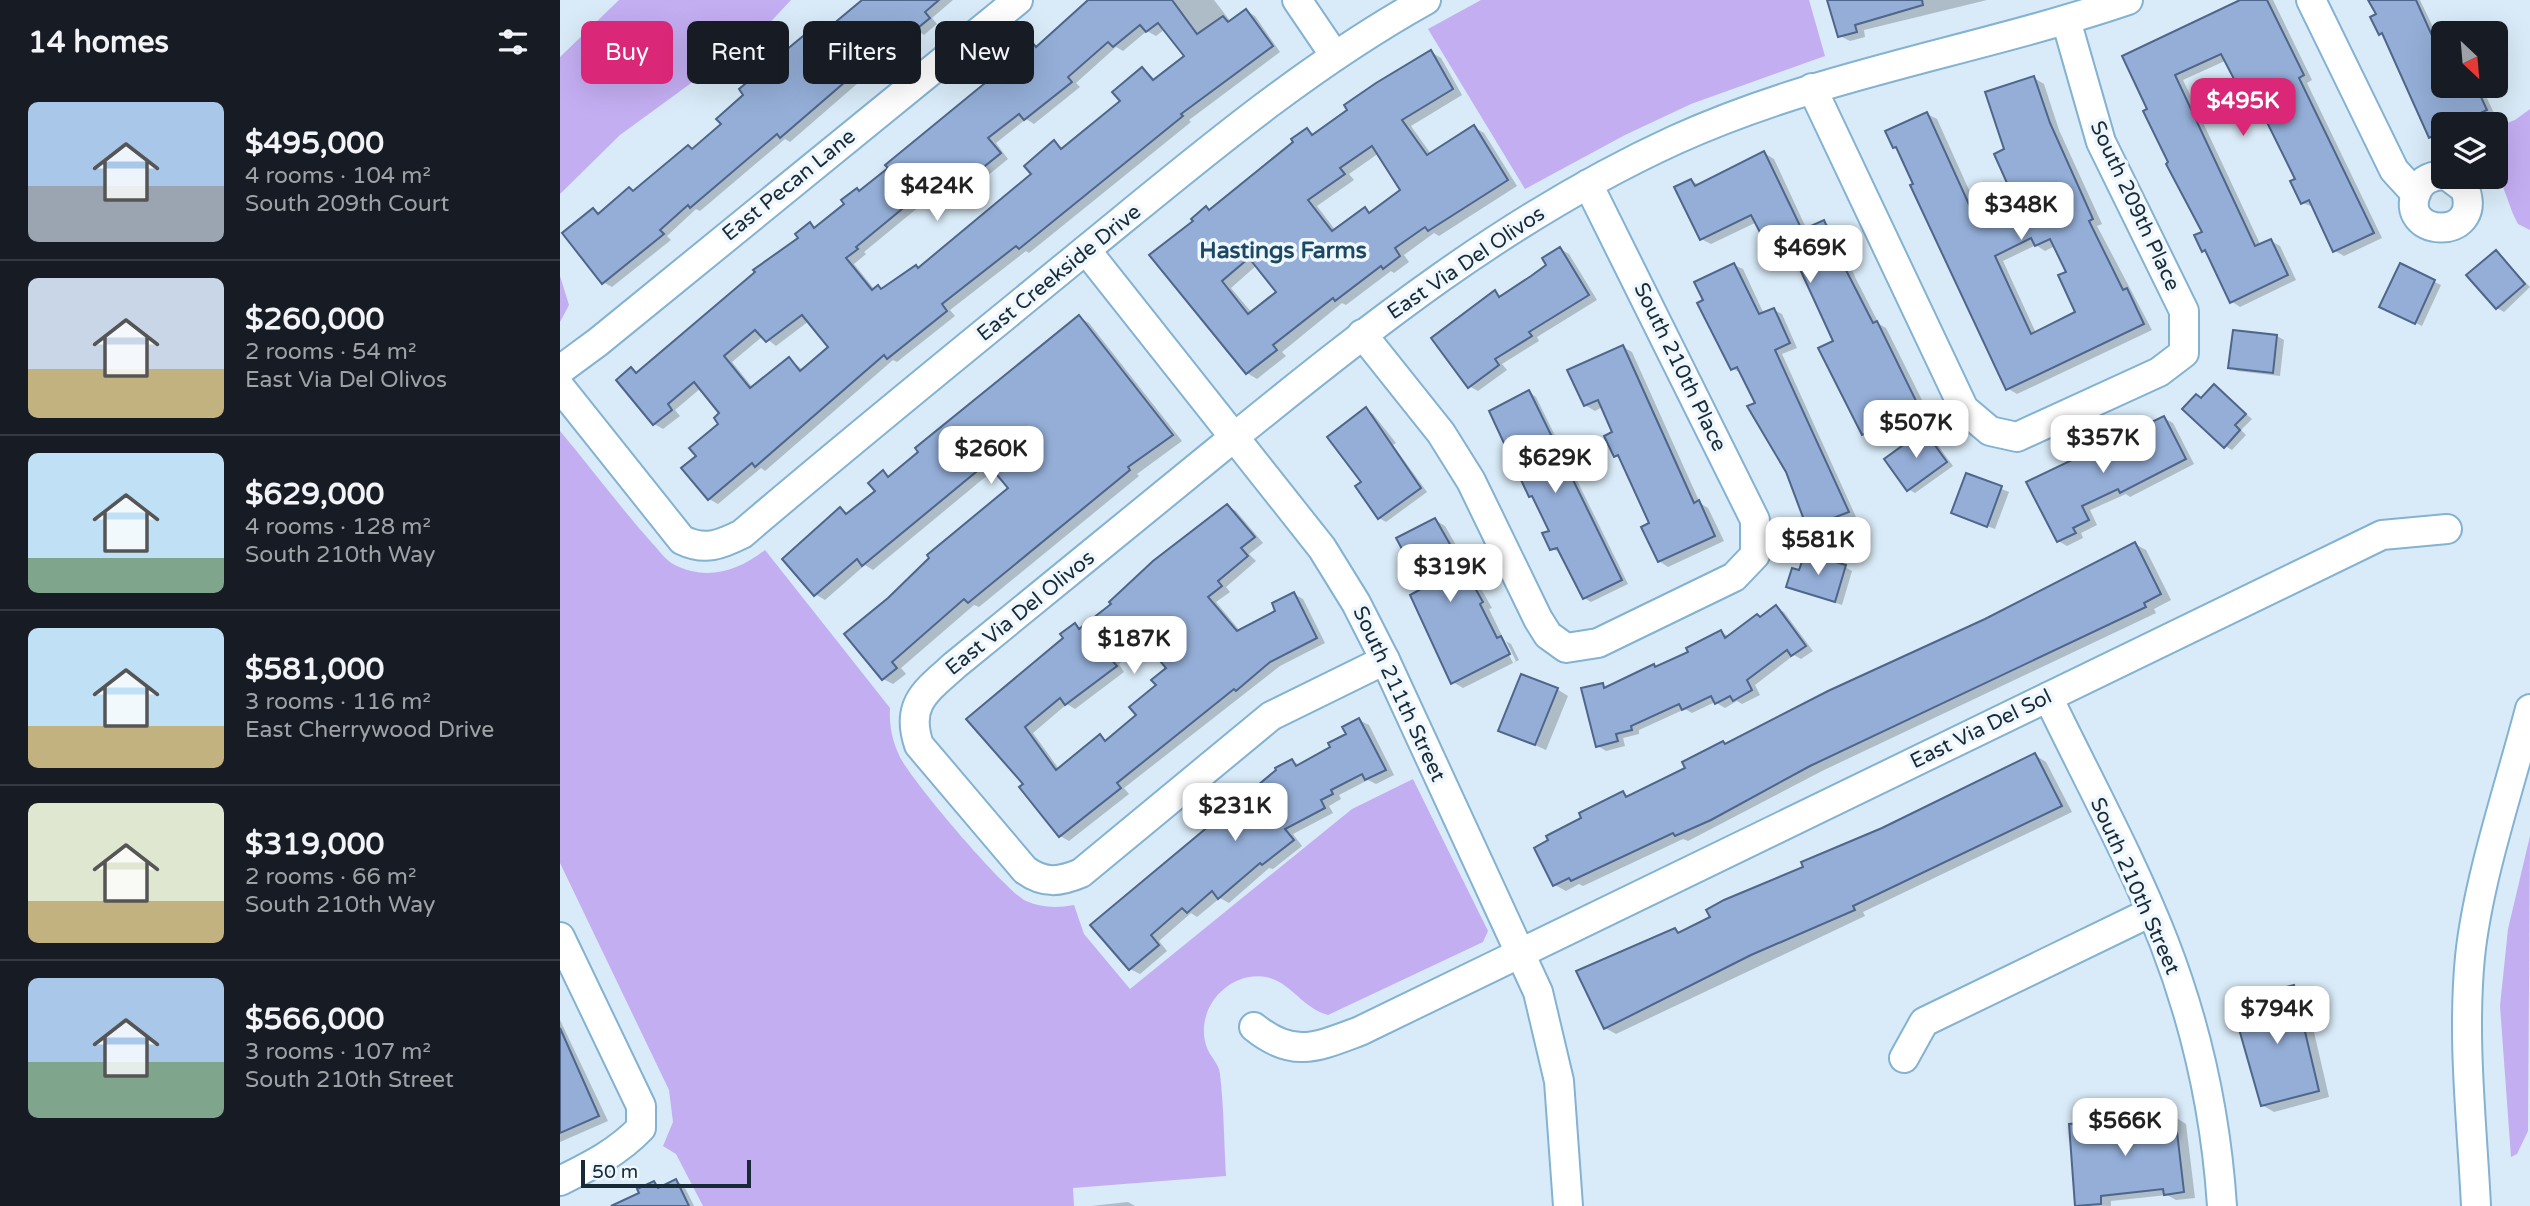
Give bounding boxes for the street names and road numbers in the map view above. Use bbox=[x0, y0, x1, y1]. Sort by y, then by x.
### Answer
street label: South 209th Place bbox=[2085, 117, 2185, 295]
street label: East Pecan Lane bbox=[717, 124, 861, 246]
street label: East Creekside Drive bbox=[972, 199, 1146, 347]
street label: East Via Del Olivos bbox=[1383, 201, 1549, 325]
street label: South 210th Place bbox=[1628, 279, 1732, 456]
street label: East Via Del Olivos bbox=[940, 545, 1100, 681]
street label: South 211th Street bbox=[1347, 602, 1451, 786]
street label: East Via Del Sol bbox=[1906, 684, 2056, 774]
street label: South 210th Street bbox=[2085, 794, 2185, 978]

